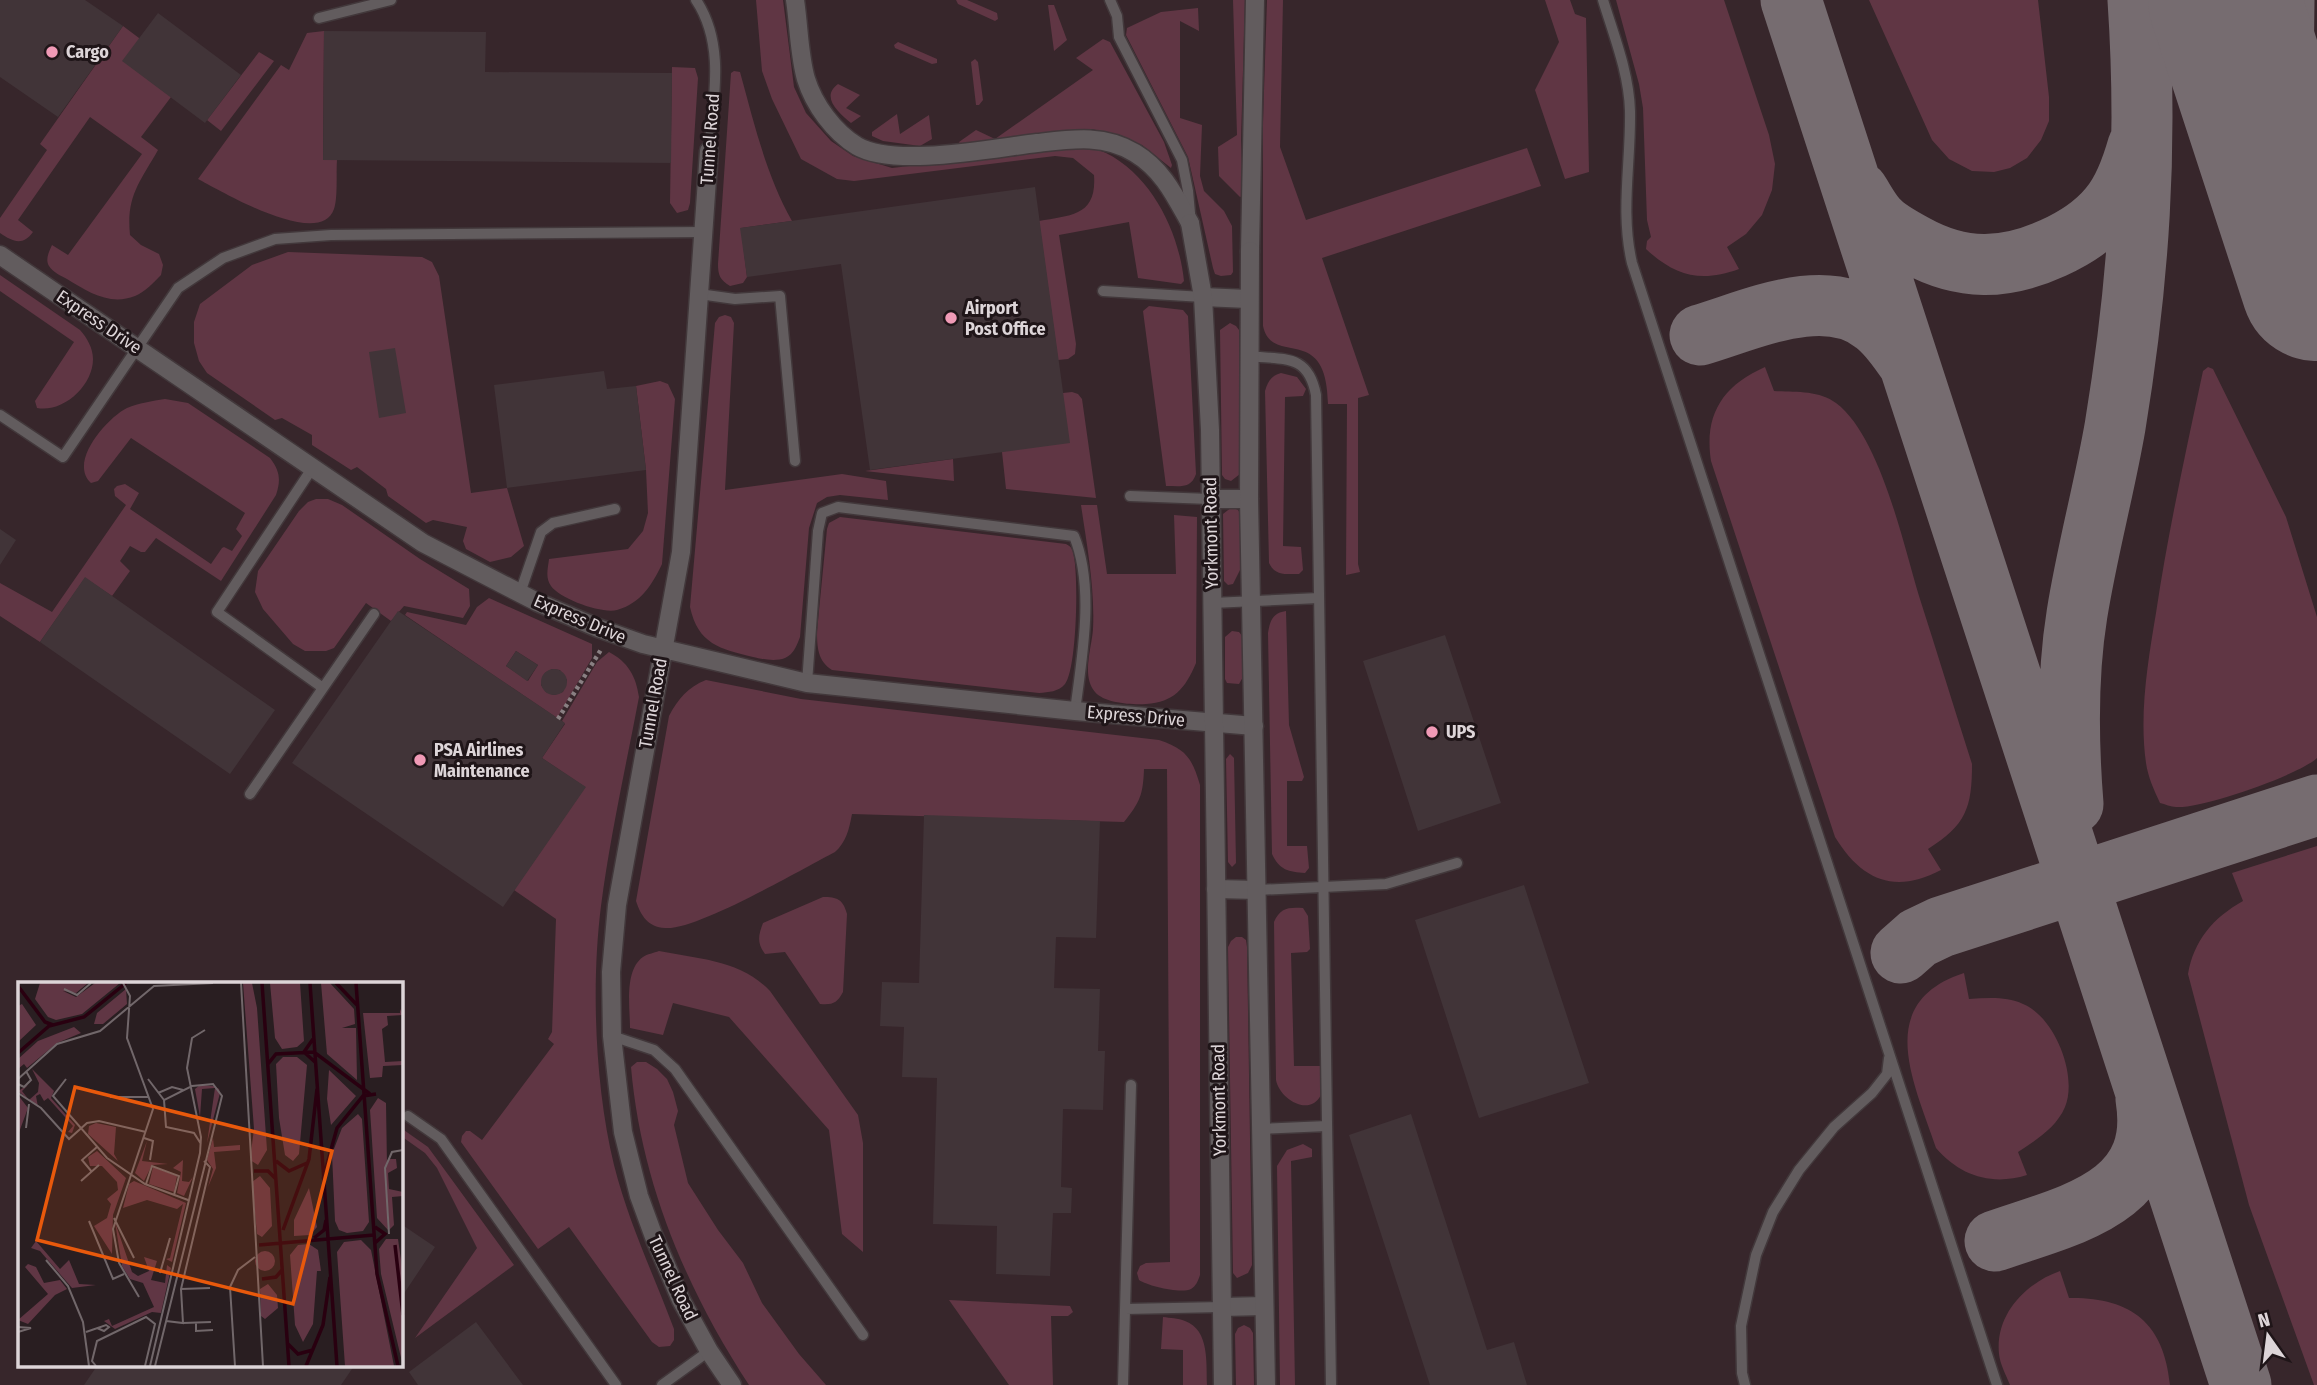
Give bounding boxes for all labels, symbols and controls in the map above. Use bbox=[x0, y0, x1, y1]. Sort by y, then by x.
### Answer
place label: Cargo bbox=[66, 41, 109, 63]
marker: Cargo bbox=[44, 44, 60, 60]
street label: Tunnel Road bbox=[696, 93, 724, 185]
street label: Express Drive bbox=[52, 285, 146, 359]
place label: Airport Post Office bbox=[964, 297, 1046, 340]
marker: Airport Post Office bbox=[943, 310, 959, 326]
street label: Yorkmont Road bbox=[1199, 477, 1223, 589]
street label: Express Drive bbox=[531, 590, 630, 648]
street label: Tunnel Road bbox=[634, 656, 672, 750]
street label: Express Drive bbox=[1086, 701, 1186, 731]
place label: UPS bbox=[1446, 721, 1475, 743]
marker: UPS bbox=[1424, 724, 1440, 740]
place label: PSA Airlines Maintenance bbox=[434, 739, 530, 782]
marker: PSA Airlines Maintenance bbox=[412, 752, 428, 768]
inset map bbox=[18, 982, 402, 1368]
street label: Yorkmont Road bbox=[1207, 1044, 1231, 1156]
street label: Tunnel Road bbox=[644, 1232, 702, 1324]
north arrow bbox=[2233, 1301, 2303, 1371]
text: N bbox=[2256, 1307, 2272, 1333]

